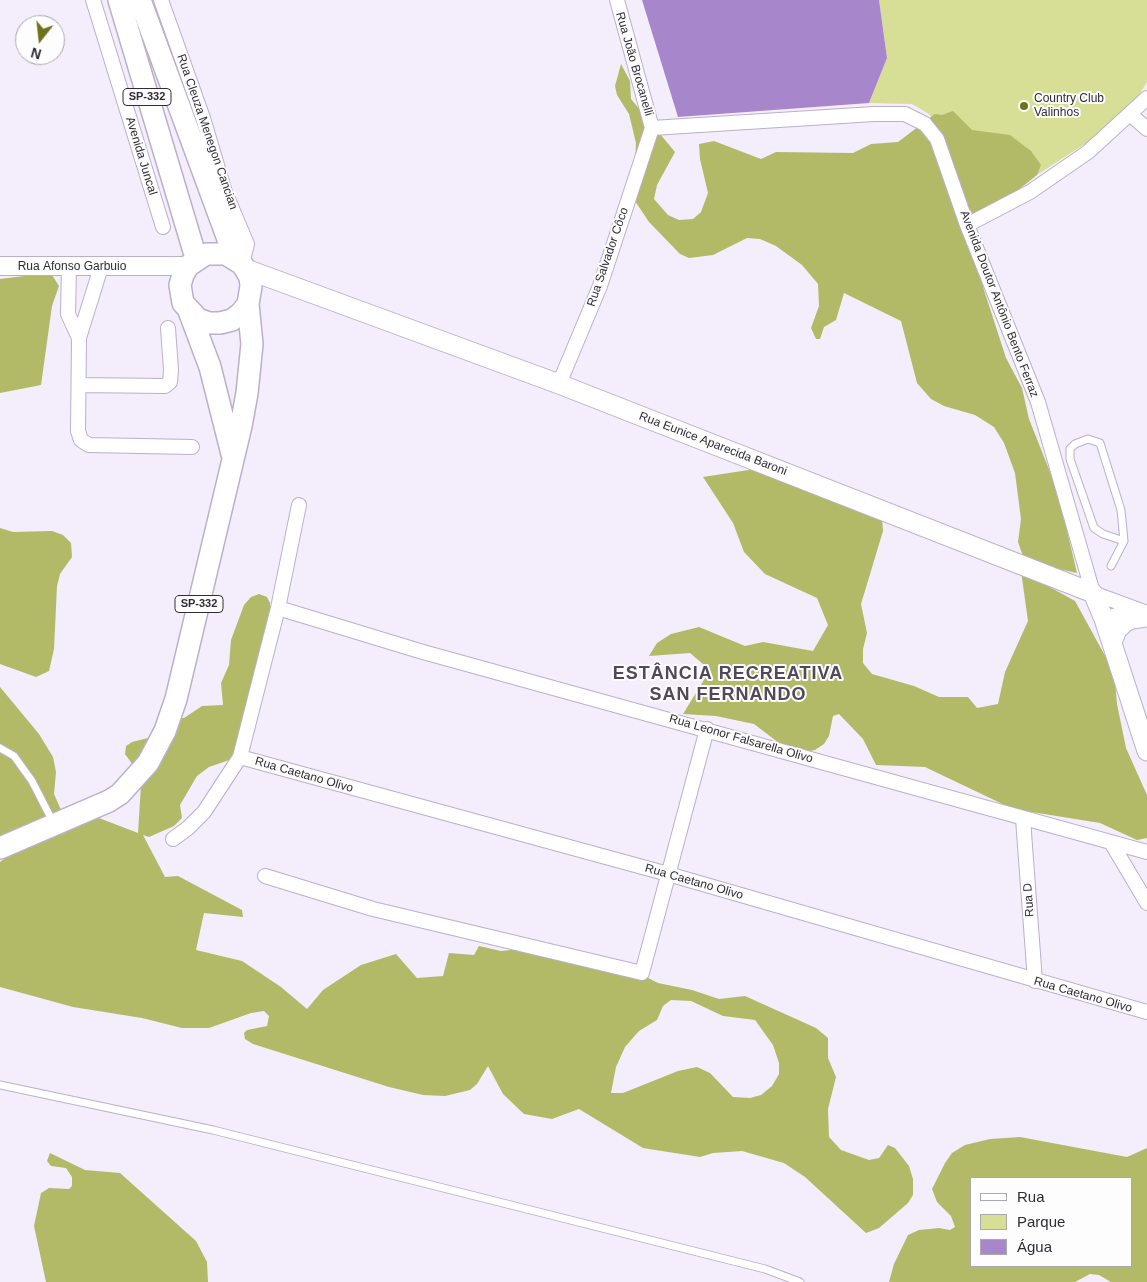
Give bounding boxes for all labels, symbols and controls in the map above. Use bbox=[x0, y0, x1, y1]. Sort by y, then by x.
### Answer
street label: Rua João Brocanelli bbox=[612, 10, 656, 118]
north arrow bbox=[15, 15, 65, 65]
text: N bbox=[29, 44, 43, 63]
street label: Rua Cleuza Menegon Cancian bbox=[174, 52, 240, 212]
road number: SP-332 bbox=[123, 88, 171, 105]
place label: Country Club Valinhos bbox=[1034, 92, 1104, 120]
marker: Country Club Valinhos bbox=[1018, 100, 1030, 112]
street label: Avenida Juncal bbox=[122, 115, 160, 197]
street label: Rua Salvador Côco bbox=[584, 205, 632, 309]
street label: Avenida Doutor Antônio Bento Ferraz bbox=[957, 208, 1041, 400]
street label: Rua Afonso Garbuio bbox=[18, 260, 126, 274]
street label: Rua Eunice Aparecida Baroni bbox=[637, 409, 789, 479]
road number: SP-332 bbox=[175, 596, 223, 612]
district label: ESTÂNCIA RECREATIVA SAN FERNANDO bbox=[610, 663, 846, 706]
street label: Rua Leonor Falsarella Olivo bbox=[668, 712, 814, 766]
street label: Rua Caetano Olivo bbox=[253, 754, 355, 796]
street label: Rua Caetano Olivo bbox=[643, 861, 745, 903]
street label: Rua D bbox=[1021, 883, 1037, 917]
street label: Rua Caetano Olivo bbox=[1032, 974, 1134, 1016]
legend bbox=[970, 1177, 1132, 1267]
text: Rua bbox=[1017, 1188, 1045, 1205]
text: Parque bbox=[1017, 1213, 1065, 1230]
text: Água bbox=[1017, 1238, 1052, 1255]

